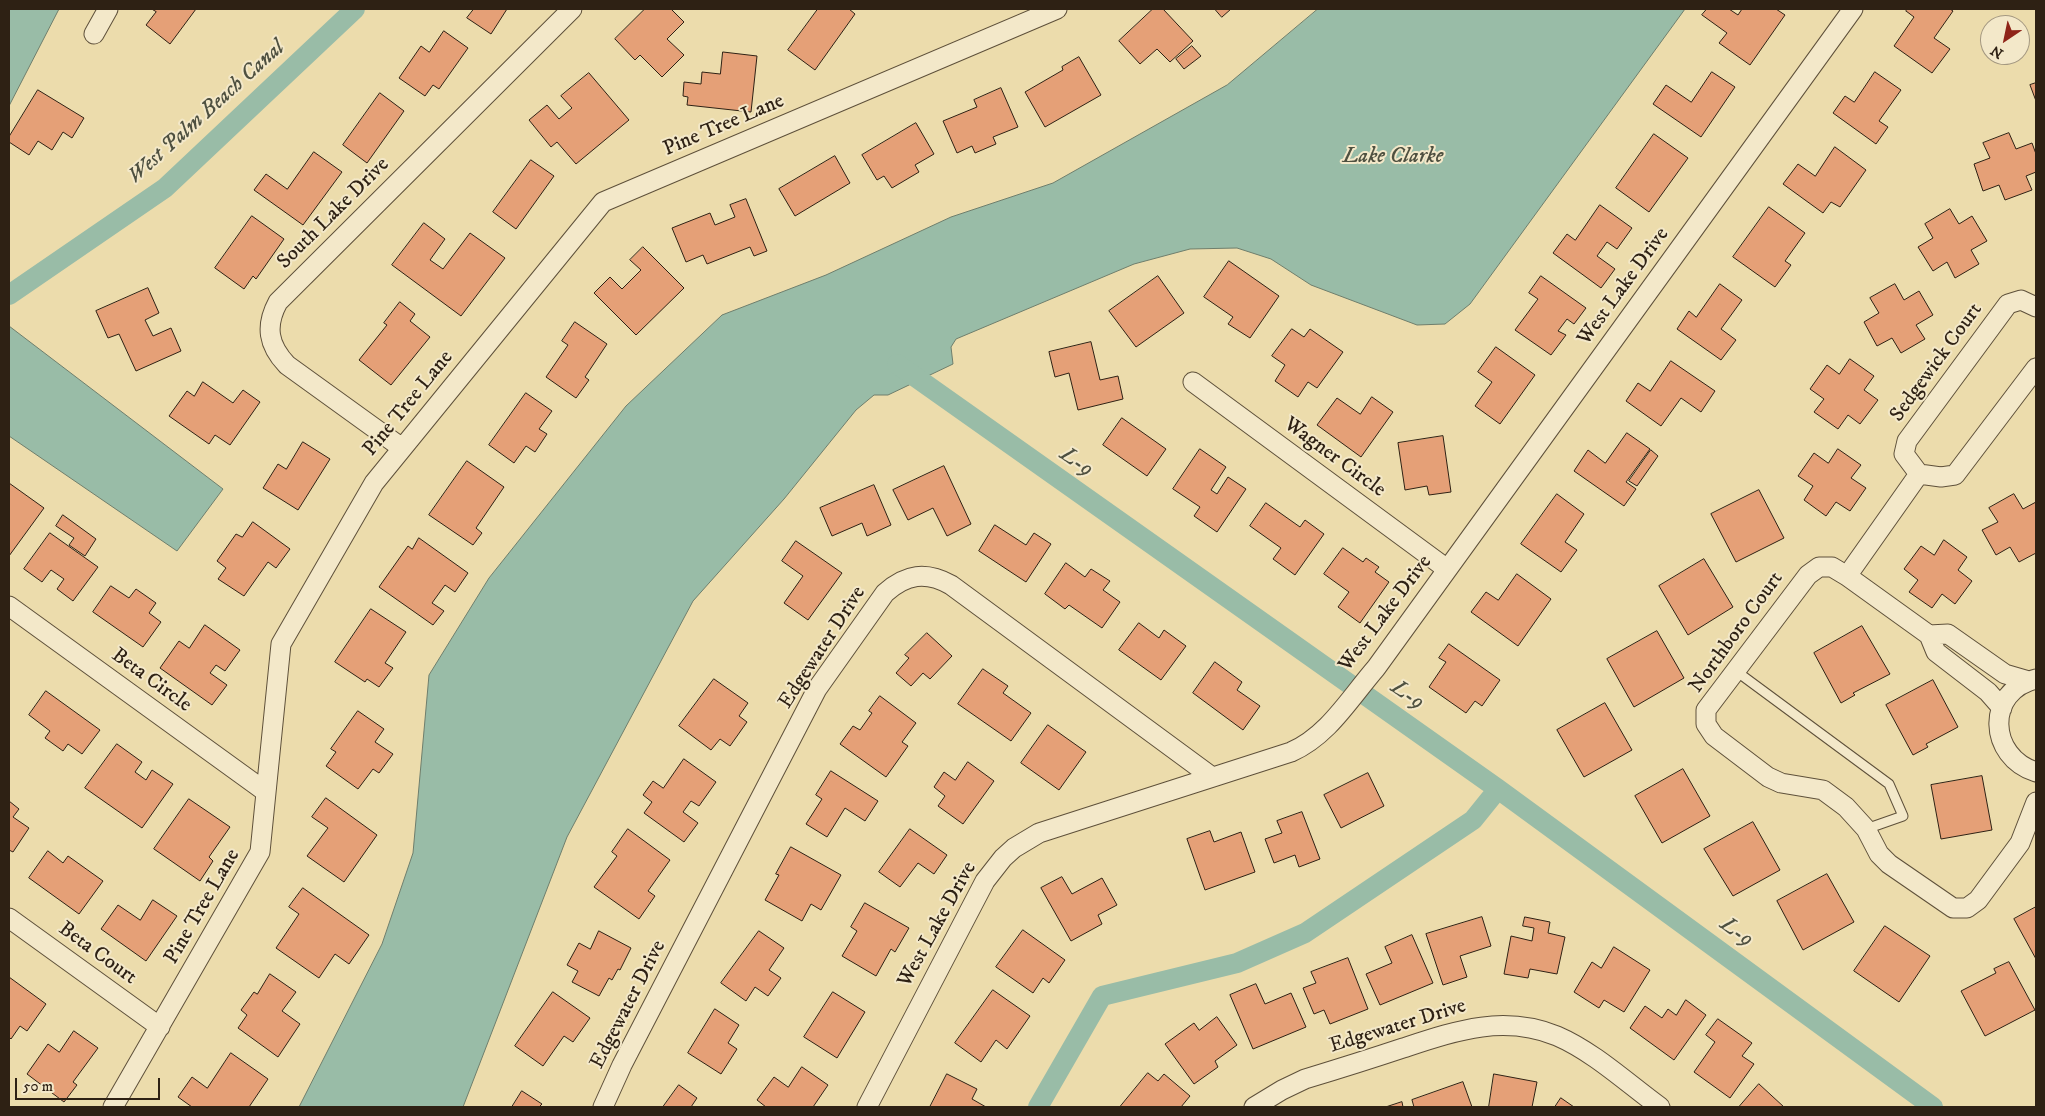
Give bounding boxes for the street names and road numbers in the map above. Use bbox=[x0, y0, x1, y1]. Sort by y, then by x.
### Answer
street label: Pine Tree Lane bbox=[660, 89, 788, 163]
street label: South Lake Drive bbox=[273, 153, 395, 275]
street label: West Lake Drive bbox=[1573, 223, 1675, 351]
street label: Sedgewick Court bbox=[1885, 299, 1989, 427]
street label: Pine Tree Lane bbox=[359, 346, 459, 462]
street label: Wagner Circle bbox=[1278, 413, 1390, 503]
street label: West Lake Drive bbox=[1334, 551, 1438, 677]
street label: Northboro Court bbox=[1685, 567, 1789, 699]
street label: Edgewater Drive bbox=[774, 582, 872, 714]
street label: Beta Circle bbox=[106, 643, 196, 719]
street label: Pine Tree Lane bbox=[160, 845, 246, 969]
street label: West Lake Drive bbox=[893, 858, 983, 992]
street label: Beta Court bbox=[53, 917, 141, 991]
street label: Edgewater Drive bbox=[586, 936, 672, 1074]
street label: Edgewater Drive bbox=[1327, 994, 1469, 1060]

